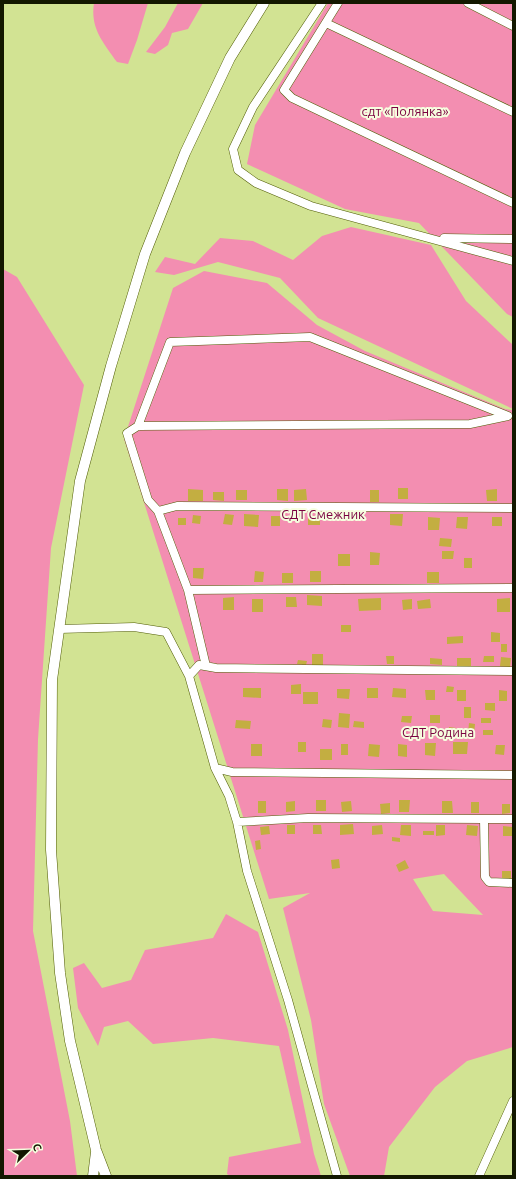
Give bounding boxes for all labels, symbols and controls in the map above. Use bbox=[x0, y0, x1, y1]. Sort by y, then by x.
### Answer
park label: сдт «Полянка» bbox=[362, 104, 448, 118]
park label: СДТ Смежник bbox=[281, 507, 365, 521]
park label: СДТ Родина bbox=[402, 725, 474, 739]
north arrow bbox=[8, 1131, 48, 1171]
text: С bbox=[30, 1142, 44, 1153]

